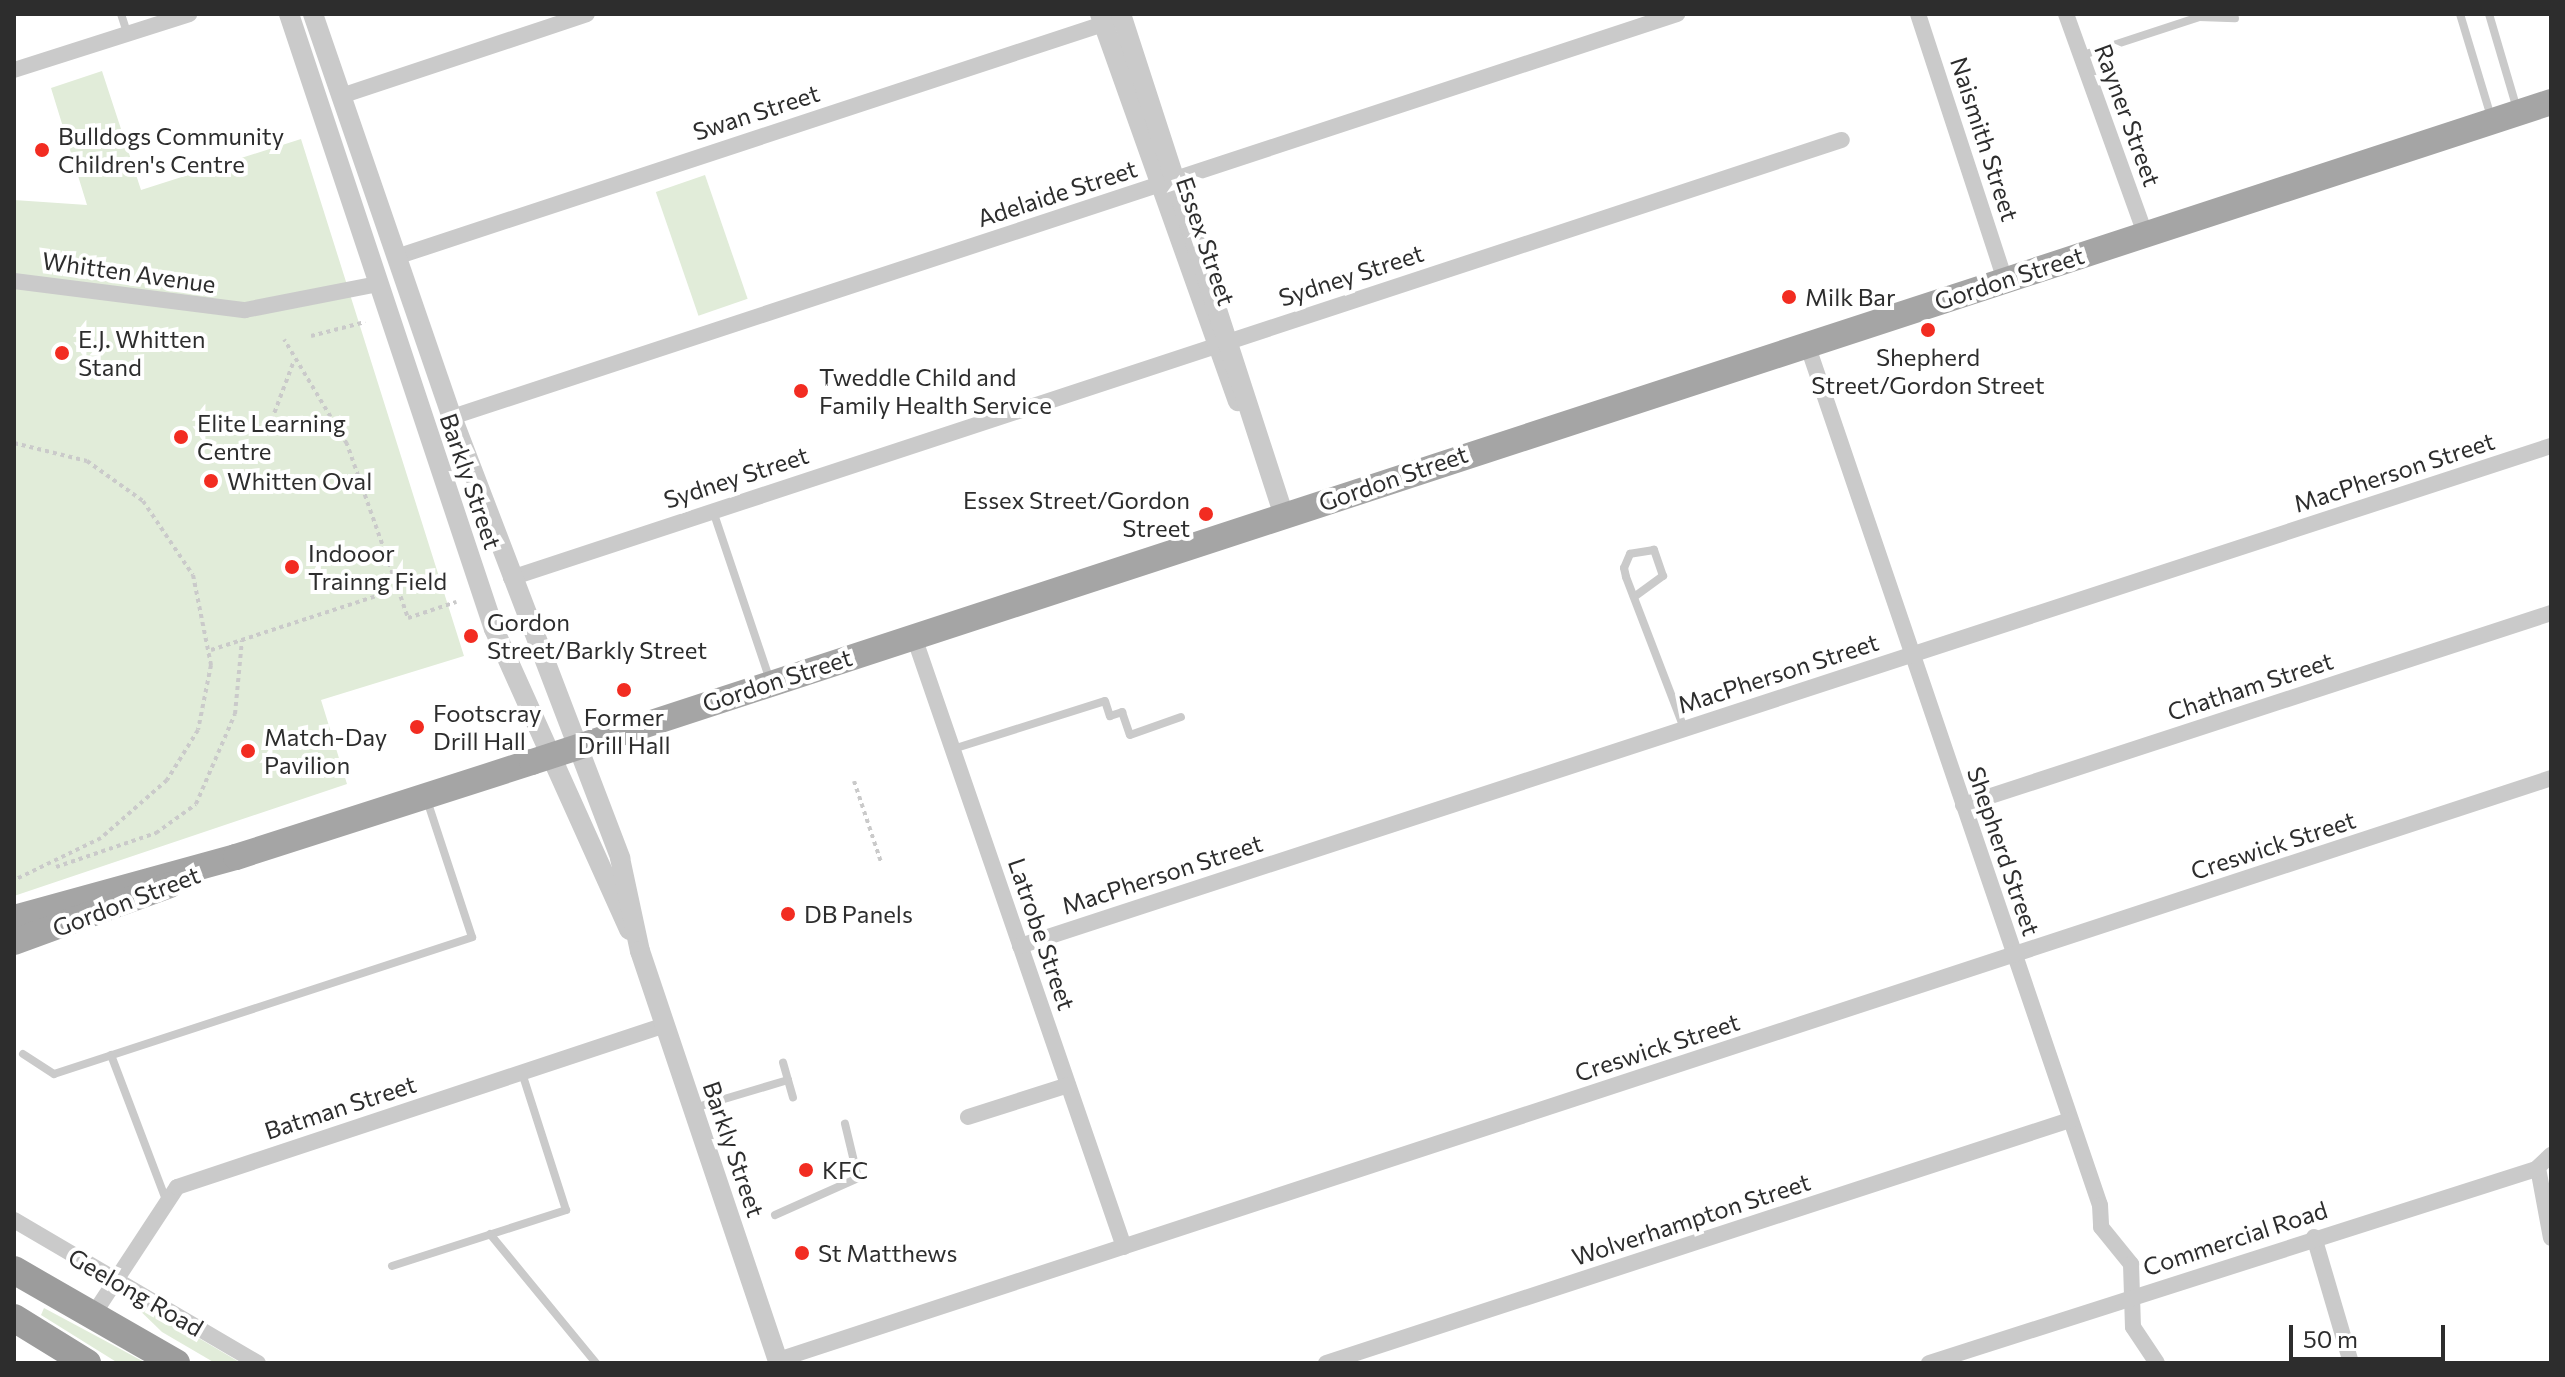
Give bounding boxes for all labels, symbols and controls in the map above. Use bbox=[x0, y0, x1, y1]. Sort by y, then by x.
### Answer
street label: Rayner Street bbox=[2089, 40, 2167, 190]
street label: Naismith Street bbox=[1945, 53, 2025, 225]
street label: Swan Street bbox=[689, 78, 823, 146]
place label: Bulldogs Community Children's Centre bbox=[58, 122, 284, 178]
marker: Bulldogs Community Children's Centre bbox=[33, 141, 51, 159]
street label: Adelaide Street bbox=[973, 154, 1141, 232]
street label: Essex Street bbox=[1171, 173, 1241, 309]
street label: Sydney Street bbox=[1275, 238, 1427, 312]
street label: Gordon Street bbox=[1931, 240, 2087, 316]
street label: Whitten Avenue bbox=[40, 246, 218, 298]
place label: Milk Bar bbox=[1805, 283, 1895, 311]
marker: Milk Bar bbox=[1780, 288, 1798, 306]
marker: Shepherd Street/Gordon Street bbox=[1919, 321, 1937, 339]
place label: E.J. Whitten Stand bbox=[78, 325, 205, 381]
place label: Shepherd Street/Gordon Street bbox=[1811, 343, 2045, 399]
marker: E.J. Whitten Stand bbox=[53, 344, 71, 362]
place label: Tweddle Child and Family Health Service bbox=[819, 363, 1052, 419]
marker: Tweddle Child and Family Health Service bbox=[790, 380, 812, 402]
place label: Elite Learning Centre bbox=[197, 409, 346, 465]
street label: Barkly Street bbox=[434, 409, 508, 553]
street label: MacPherson Street bbox=[2290, 426, 2498, 518]
marker: Elite Learning Centre bbox=[172, 428, 190, 446]
street label: Gordon Street bbox=[1315, 439, 1471, 517]
street label: Sydney Street bbox=[660, 440, 812, 514]
place label: Whitten Oval bbox=[227, 467, 372, 495]
marker: Whitten Oval bbox=[202, 472, 220, 490]
place label: Essex Street/Gordon Street bbox=[963, 486, 1190, 542]
marker: Essex Street/Gordon Street bbox=[1197, 505, 1215, 523]
place label: Indooor Trainng Field bbox=[308, 539, 447, 595]
marker: Indooor Trainng Field bbox=[283, 558, 301, 576]
place label: Gordon Street/Barkly Street bbox=[487, 608, 707, 664]
marker: Gordon Street/Barkly Street bbox=[462, 627, 480, 645]
street label: MacPherson Street bbox=[1674, 627, 1882, 719]
street label: Gordon Street bbox=[699, 642, 855, 718]
street label: Chatham Street bbox=[2164, 646, 2336, 726]
marker: Former Drill Hall bbox=[615, 681, 633, 699]
place label: Footscray Drill Hall bbox=[433, 699, 541, 755]
place label: Former Drill Hall bbox=[578, 703, 670, 759]
marker: Footscray Drill Hall bbox=[408, 718, 426, 736]
place label: Match-Day Pavilion bbox=[264, 723, 387, 779]
marker: Match-Day Pavilion bbox=[239, 742, 257, 760]
street label: Shepherd Street bbox=[1962, 763, 2046, 939]
street label: Creswick Street bbox=[2187, 805, 2359, 885]
street label: MacPherson Street bbox=[1058, 828, 1266, 920]
street label: Latrobe Street bbox=[1003, 854, 1081, 1014]
street label: Gordon Street bbox=[48, 860, 204, 942]
place label: DB Panels bbox=[804, 900, 913, 928]
marker: DB Panels bbox=[779, 905, 797, 923]
street label: Creswick Street bbox=[1571, 1007, 1743, 1087]
street label: Batman Street bbox=[261, 1069, 419, 1145]
street label: Barkly Street bbox=[697, 1077, 771, 1221]
place label: KFC bbox=[822, 1156, 868, 1184]
marker: KFC bbox=[797, 1161, 815, 1179]
street label: Wolverhampton Street bbox=[1568, 1167, 1814, 1271]
street label: Commercial Road bbox=[2139, 1195, 2331, 1281]
place label: St Matthews bbox=[818, 1239, 957, 1267]
street label: Geelong Road bbox=[64, 1242, 208, 1342]
marker: St Matthews bbox=[793, 1244, 811, 1262]
scale bar bbox=[2293, 1309, 2449, 1359]
text: 50 m bbox=[2303, 1324, 2358, 1353]

